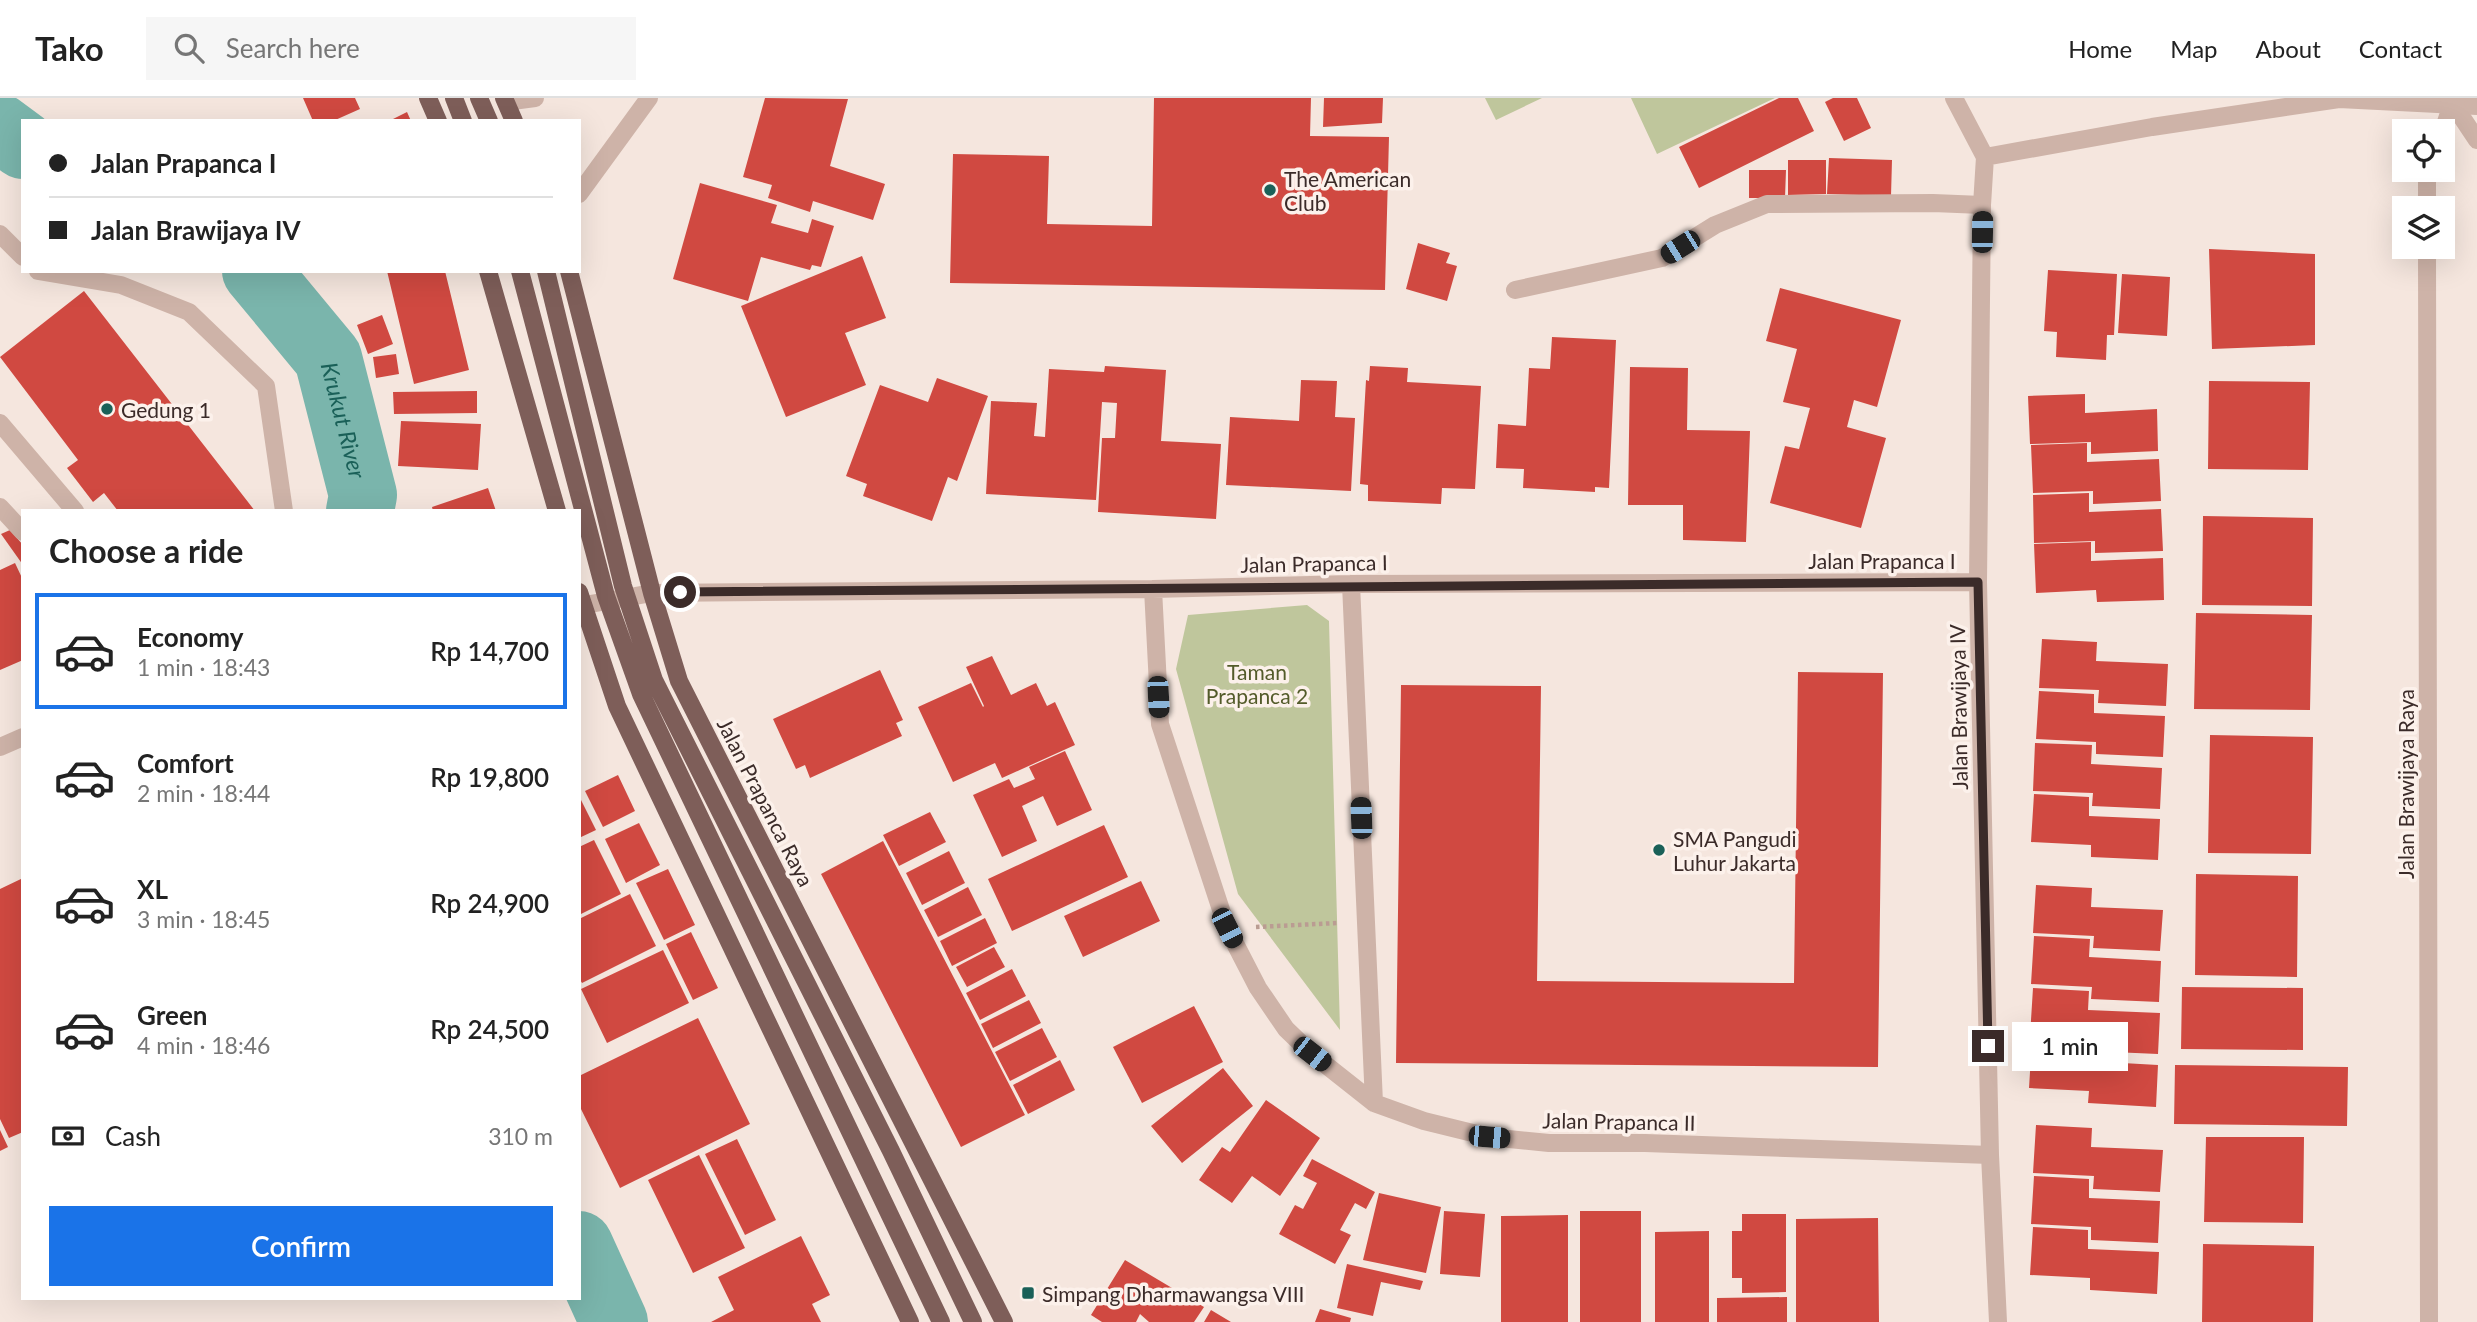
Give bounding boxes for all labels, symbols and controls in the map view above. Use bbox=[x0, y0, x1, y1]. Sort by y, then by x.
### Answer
search box bbox=[146, 17, 636, 80]
text: Tako bbox=[35, 28, 104, 68]
icon: search bbox=[170, 29, 208, 67]
text: Search here bbox=[226, 32, 360, 64]
text: Home bbox=[2068, 34, 2132, 63]
text: Map bbox=[2170, 34, 2218, 63]
text: About bbox=[2256, 34, 2321, 63]
text: Contact bbox=[2359, 34, 2442, 63]
map controls bbox=[2392, 119, 2455, 259]
button: locate bbox=[2392, 119, 2455, 182]
text: Jalan Prapanca I bbox=[91, 147, 277, 179]
place label: The American Club bbox=[1284, 166, 1411, 215]
marker: The American Club bbox=[1262, 182, 1278, 198]
button: layers bbox=[2392, 196, 2455, 259]
car bbox=[1972, 211, 1993, 253]
text: Jalan Brawijaya IV bbox=[91, 214, 301, 246]
car bbox=[1657, 227, 1704, 267]
water label: Krukut River bbox=[316, 359, 372, 482]
place label: Gedung 1 bbox=[121, 397, 211, 422]
marker: Gedung 1 bbox=[99, 401, 115, 417]
text: Choose a ride bbox=[49, 531, 243, 570]
street label: Jalan Prapanca I bbox=[1808, 548, 1956, 573]
street label: Jalan Prapanca I bbox=[1240, 549, 1388, 577]
route start bbox=[664, 576, 696, 608]
icon: car bbox=[53, 620, 116, 683]
text: Economy bbox=[137, 621, 243, 653]
street label: Jalan Brawijaya IV bbox=[1944, 623, 1972, 790]
text: Rp 14,700 bbox=[430, 635, 549, 667]
text: 1 min · 18:43 bbox=[137, 653, 270, 681]
park label: Taman Prapanca 2 bbox=[1206, 659, 1308, 708]
car bbox=[1147, 675, 1170, 719]
street label: Jalan Brawijaya Raya bbox=[2393, 689, 2418, 879]
street label: Jalan Prapanca Raya bbox=[713, 714, 819, 890]
icon: car bbox=[53, 746, 116, 809]
text: Comfort bbox=[137, 747, 234, 779]
text: Rp 19,800 bbox=[430, 761, 549, 793]
text: 2 min · 18:44 bbox=[137, 779, 270, 807]
car bbox=[1350, 797, 1373, 839]
place label: SMA Pangudi Luhur Jakarta bbox=[1673, 826, 1797, 875]
marker: SMA Pangudi Luhur Jakarta bbox=[1651, 842, 1667, 858]
icon: car bbox=[53, 872, 116, 935]
text: XL bbox=[137, 873, 168, 905]
text: Rp 24,900 bbox=[430, 887, 549, 919]
text: 3 min · 18:45 bbox=[137, 905, 270, 933]
car bbox=[1209, 905, 1246, 951]
icon: car bbox=[53, 998, 116, 1061]
text: Green bbox=[137, 999, 207, 1031]
text: Rp 24,500 bbox=[430, 1013, 549, 1045]
callout: 1 min bbox=[2012, 1021, 2128, 1070]
route end bbox=[1972, 1030, 2004, 1062]
text: 4 min · 18:46 bbox=[137, 1031, 270, 1059]
text: 1 min bbox=[2042, 1032, 2098, 1060]
car bbox=[1289, 1033, 1336, 1075]
street label: Jalan Prapanca II bbox=[1542, 1107, 1696, 1135]
icon: cash bbox=[49, 1117, 87, 1155]
text: Cash bbox=[105, 1120, 161, 1152]
text: 310 m bbox=[488, 1122, 553, 1150]
car bbox=[1468, 1125, 1511, 1149]
button: Confirm bbox=[49, 1206, 553, 1286]
place label: Simpang Dharmawangsa VIII bbox=[1042, 1281, 1305, 1306]
marker: Simpang Dharmawangsa VIII bbox=[1020, 1285, 1036, 1301]

